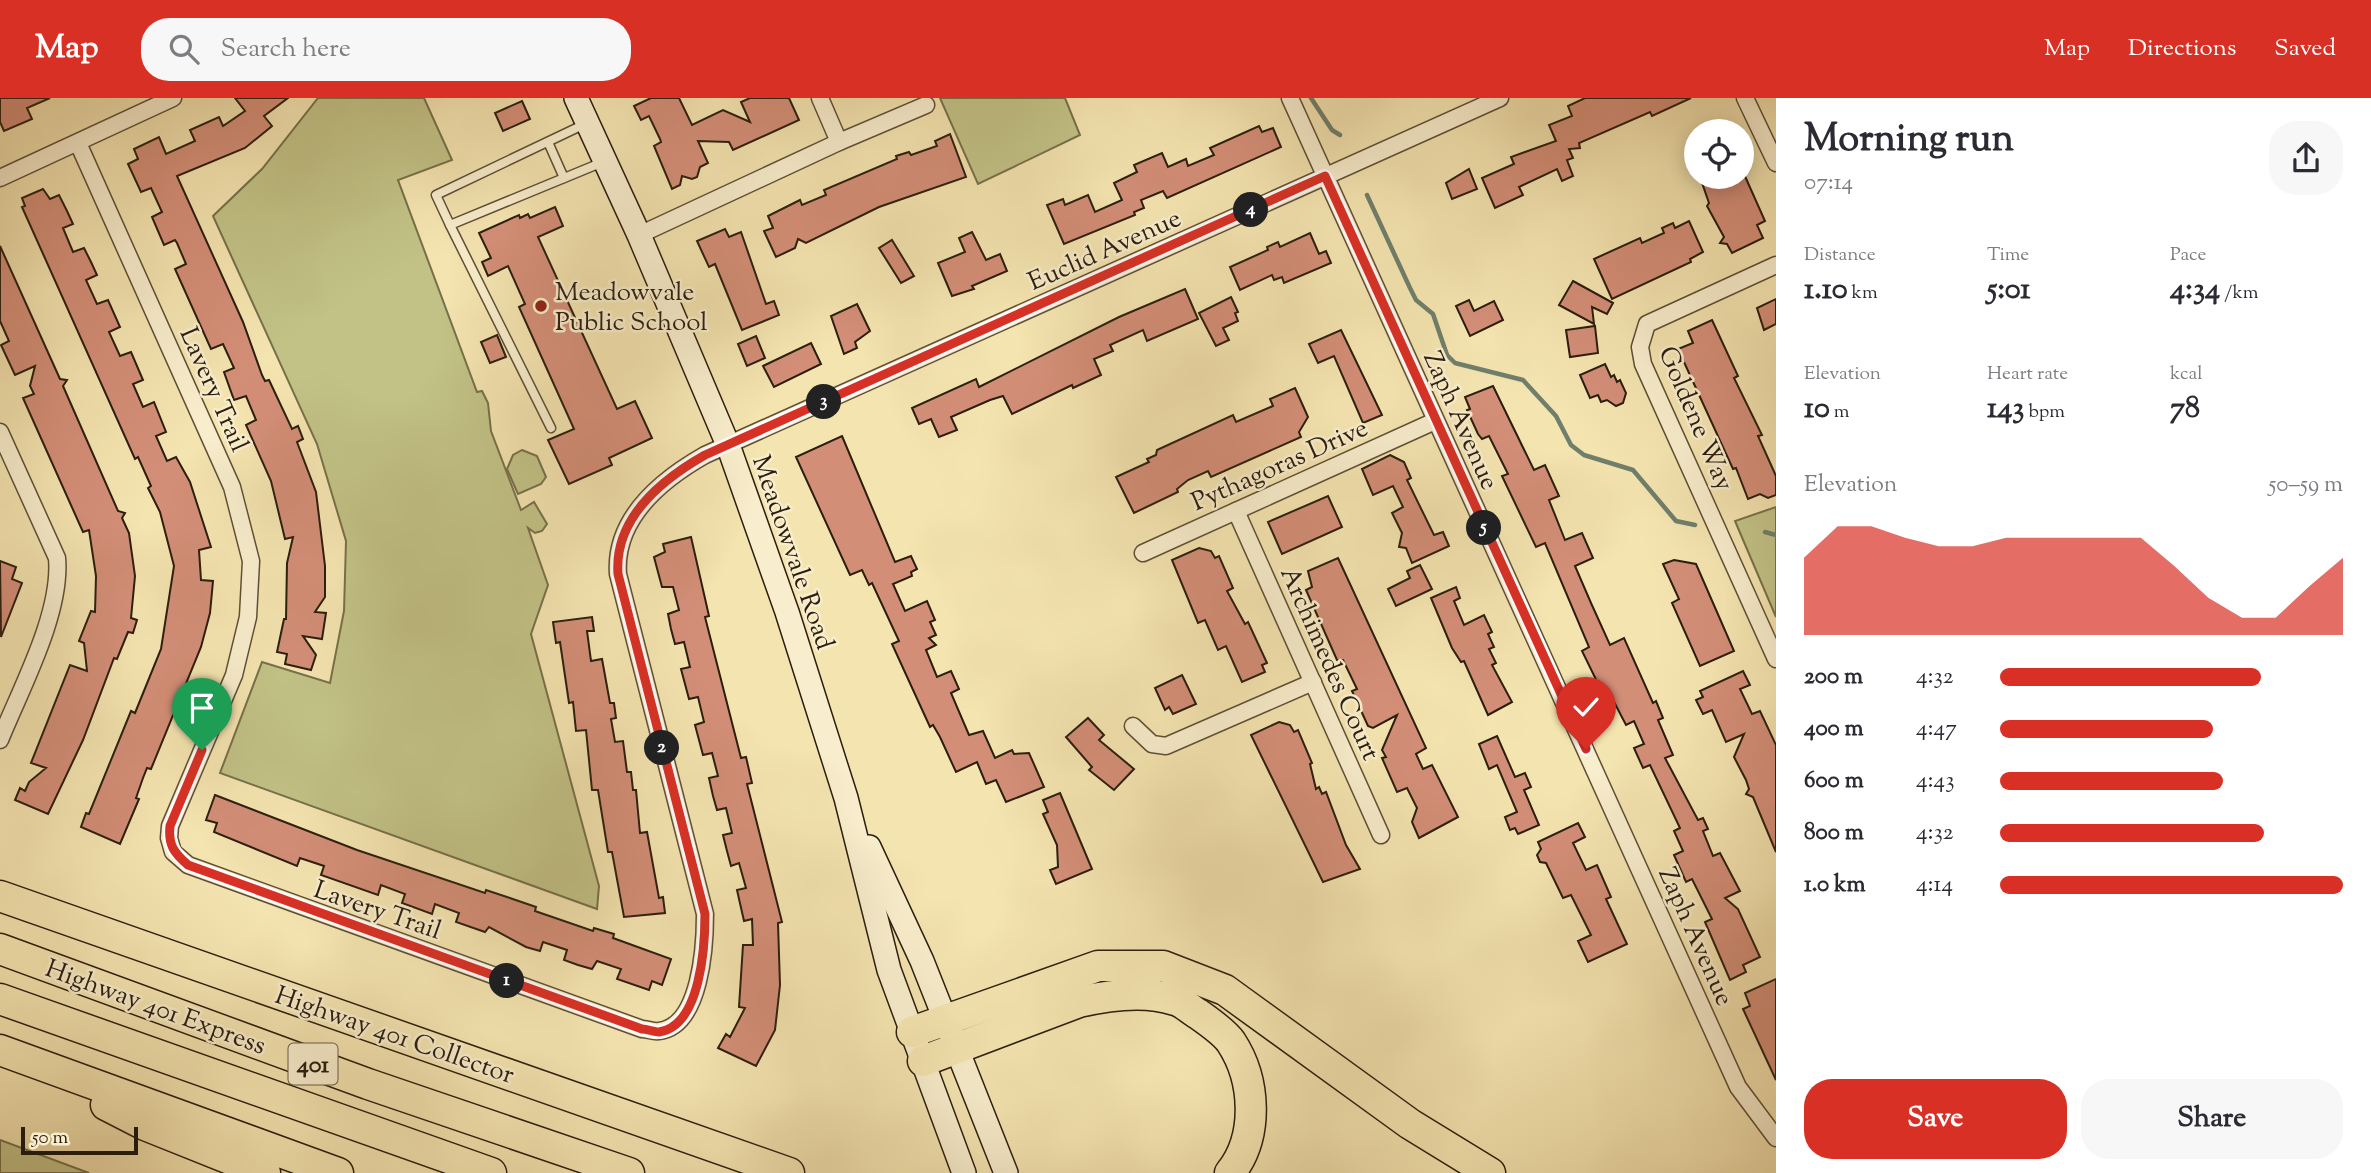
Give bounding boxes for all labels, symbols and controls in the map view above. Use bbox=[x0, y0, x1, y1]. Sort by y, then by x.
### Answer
search box bbox=[141, 18, 631, 81]
text: Map bbox=[35, 25, 99, 73]
icon: search bbox=[165, 30, 203, 68]
text: Search here bbox=[221, 31, 351, 68]
text: Map bbox=[2044, 32, 2090, 66]
text: Directions bbox=[2128, 32, 2236, 66]
text: Saved bbox=[2274, 32, 2336, 66]
text: Morning run bbox=[1804, 114, 2014, 168]
map controls bbox=[1684, 119, 1754, 189]
button: locate bbox=[1684, 119, 1754, 189]
button: share bbox=[2269, 121, 2343, 195]
text: 07:14 bbox=[1804, 167, 1853, 200]
pin: 4 bbox=[1234, 192, 1268, 228]
text: 4 bbox=[1246, 196, 1255, 223]
street label: Euclid Avenue bbox=[1023, 201, 1187, 302]
text: Distance bbox=[1804, 242, 1876, 269]
text: Time bbox=[1987, 242, 2029, 269]
text: Pace bbox=[2170, 242, 2206, 269]
text: 1.10 bbox=[1804, 269, 1848, 312]
text: 5:01 bbox=[1987, 269, 2031, 312]
text: 4:34 bbox=[2170, 269, 2220, 312]
place label: Meadowvale Public School bbox=[555, 275, 708, 342]
text: km bbox=[1848, 280, 1878, 307]
text: /km bbox=[2220, 280, 2259, 307]
marker: Meadowvale Public School bbox=[533, 298, 549, 314]
street label: Lavery Trail bbox=[169, 322, 257, 458]
street label: Goldene Way bbox=[1648, 341, 1742, 497]
street label: Zaph Avenue bbox=[1413, 346, 1507, 496]
text: Elevation bbox=[1804, 361, 1881, 388]
text: Heart rate bbox=[1987, 361, 2068, 388]
text: kcal bbox=[2170, 361, 2203, 388]
pin: 3 bbox=[806, 384, 842, 420]
text: 3 bbox=[820, 388, 827, 415]
text: 10 bbox=[1804, 388, 1830, 431]
text: 143 bbox=[1987, 388, 2024, 431]
text: 78 bbox=[2170, 388, 2200, 431]
text: m bbox=[1830, 399, 1850, 426]
text: bpm bbox=[2024, 399, 2065, 426]
street label: Pythagoras Drive bbox=[1186, 411, 1374, 522]
street label: Meadowvale Road bbox=[741, 451, 842, 655]
text: Elevation bbox=[1804, 469, 1897, 502]
text: 50–59 m bbox=[2269, 469, 2343, 502]
pin: 5 bbox=[1466, 510, 1502, 546]
text: 5 bbox=[1480, 514, 1487, 541]
street label: Archimedes Court bbox=[1269, 561, 1388, 767]
text: 200 m bbox=[1804, 661, 1863, 694]
text: 4:32 bbox=[1916, 661, 1954, 694]
pin bbox=[1556, 677, 1616, 749]
pin bbox=[172, 678, 232, 750]
icon: check bbox=[1567, 688, 1605, 726]
icon: arrive bbox=[183, 689, 221, 727]
text: 400 m bbox=[1804, 713, 1864, 746]
text: 4:47 bbox=[1916, 713, 1957, 746]
pin: 2 bbox=[644, 730, 680, 766]
text: 2 bbox=[657, 734, 666, 761]
text: 600 m bbox=[1804, 765, 1864, 798]
text: 4:43 bbox=[1916, 765, 1954, 798]
text: 800 m bbox=[1804, 817, 1864, 850]
text: 4:32 bbox=[1916, 817, 1954, 850]
street label: Zaph Avenue bbox=[1648, 862, 1742, 1012]
text: 1.0 km bbox=[1804, 869, 1866, 902]
text: 4:14 bbox=[1916, 869, 1953, 902]
street label: Lavery Trail bbox=[308, 872, 446, 950]
street label: Highway 401 Express bbox=[40, 951, 271, 1065]
pin: 1 bbox=[490, 964, 524, 998]
street label: Highway 401 Collector bbox=[271, 978, 519, 1090]
road number: 401 bbox=[288, 1044, 338, 1084]
button: Save bbox=[1804, 1079, 2067, 1159]
button: Share bbox=[2081, 1079, 2343, 1159]
scale bar bbox=[21, 1124, 138, 1156]
text: 50 m bbox=[32, 1125, 68, 1152]

